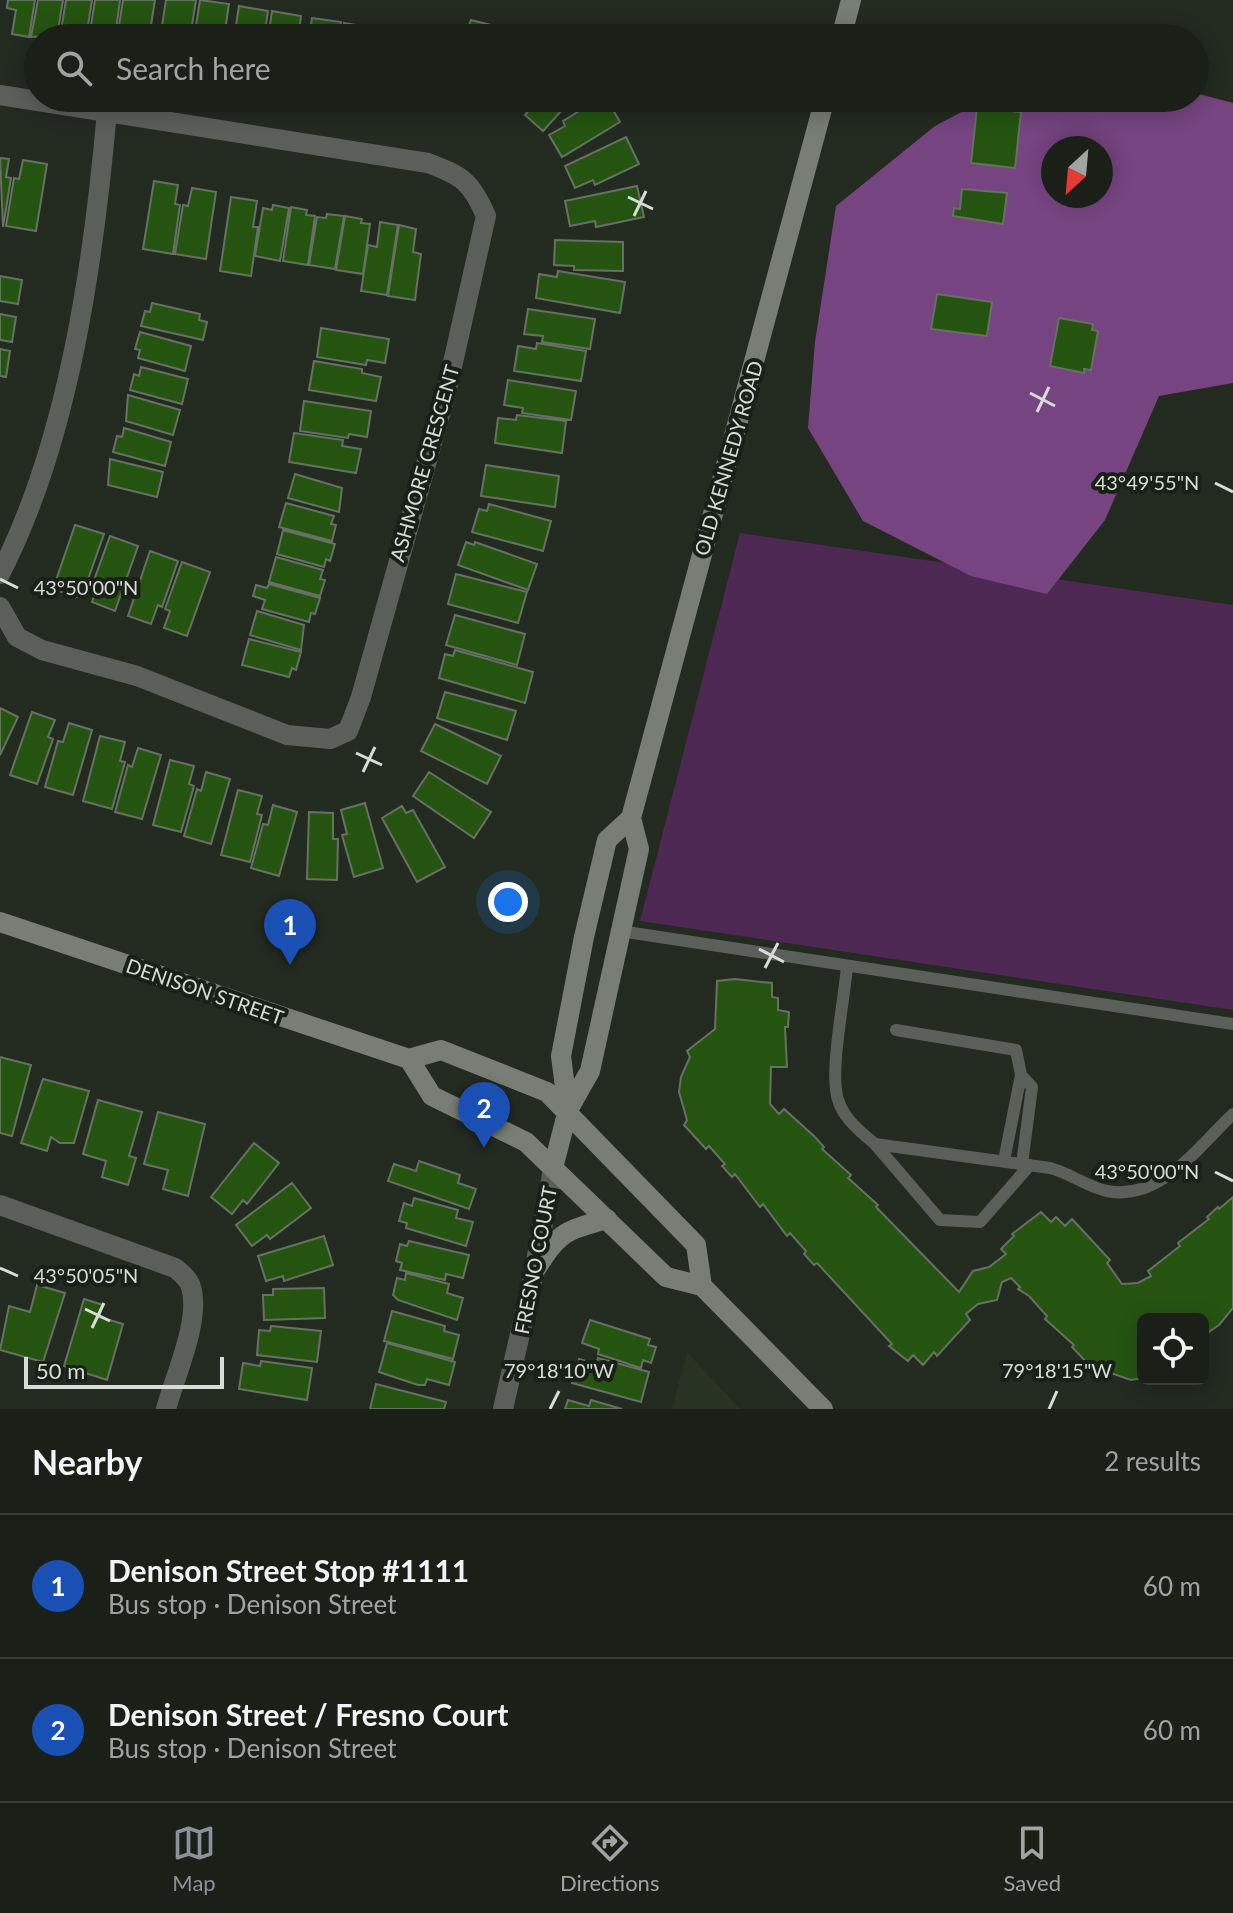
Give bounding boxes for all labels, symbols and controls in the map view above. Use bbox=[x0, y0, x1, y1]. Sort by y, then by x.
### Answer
search box bbox=[24, 24, 1209, 112]
icon: search bbox=[52, 46, 96, 90]
text: Search here bbox=[116, 50, 271, 86]
north arrow bbox=[1041, 136, 1113, 208]
street label: OLD KENNEDY ROAD bbox=[689, 358, 767, 558]
street label: ASHMORE CRESCENT bbox=[384, 362, 464, 564]
text: 43°49'55"N bbox=[1095, 470, 1199, 494]
text: 43°50'00"N bbox=[34, 575, 138, 599]
your location bbox=[488, 882, 528, 922]
pin: 1 bbox=[264, 899, 316, 965]
street label: DENISON STREET bbox=[123, 953, 287, 1029]
pin: 2 bbox=[458, 1082, 510, 1148]
text: 43°50'00"N bbox=[1095, 1159, 1199, 1183]
street label: FRESNO COURT bbox=[509, 1184, 561, 1336]
text: 43°50'05"N bbox=[34, 1263, 138, 1287]
map controls bbox=[1137, 1313, 1209, 1385]
button: locate bbox=[1137, 1313, 1209, 1385]
scale bar bbox=[24, 1353, 224, 1389]
text: 50 m bbox=[36, 1357, 85, 1384]
text: 79°18'10"W bbox=[504, 1358, 614, 1382]
text: 79°18'15"W bbox=[1002, 1358, 1112, 1382]
text: Nearby bbox=[32, 1441, 143, 1482]
text: 2 results bbox=[1104, 1445, 1201, 1477]
text: Denison Street Stop #1111 bbox=[108, 1552, 469, 1588]
text: 1 bbox=[50, 1570, 66, 1602]
text: 60 m bbox=[1143, 1570, 1201, 1602]
text: Bus stop · Denison Street bbox=[108, 1588, 397, 1620]
text: Denison Street / Fresno Court bbox=[108, 1696, 508, 1732]
text: 2 bbox=[50, 1714, 66, 1746]
text: 60 m bbox=[1143, 1714, 1201, 1746]
text: Bus stop · Denison Street bbox=[108, 1732, 397, 1764]
tab: Map bbox=[172, 1821, 216, 1896]
tab: Directions bbox=[560, 1821, 659, 1896]
tab: Saved bbox=[1003, 1821, 1061, 1896]

